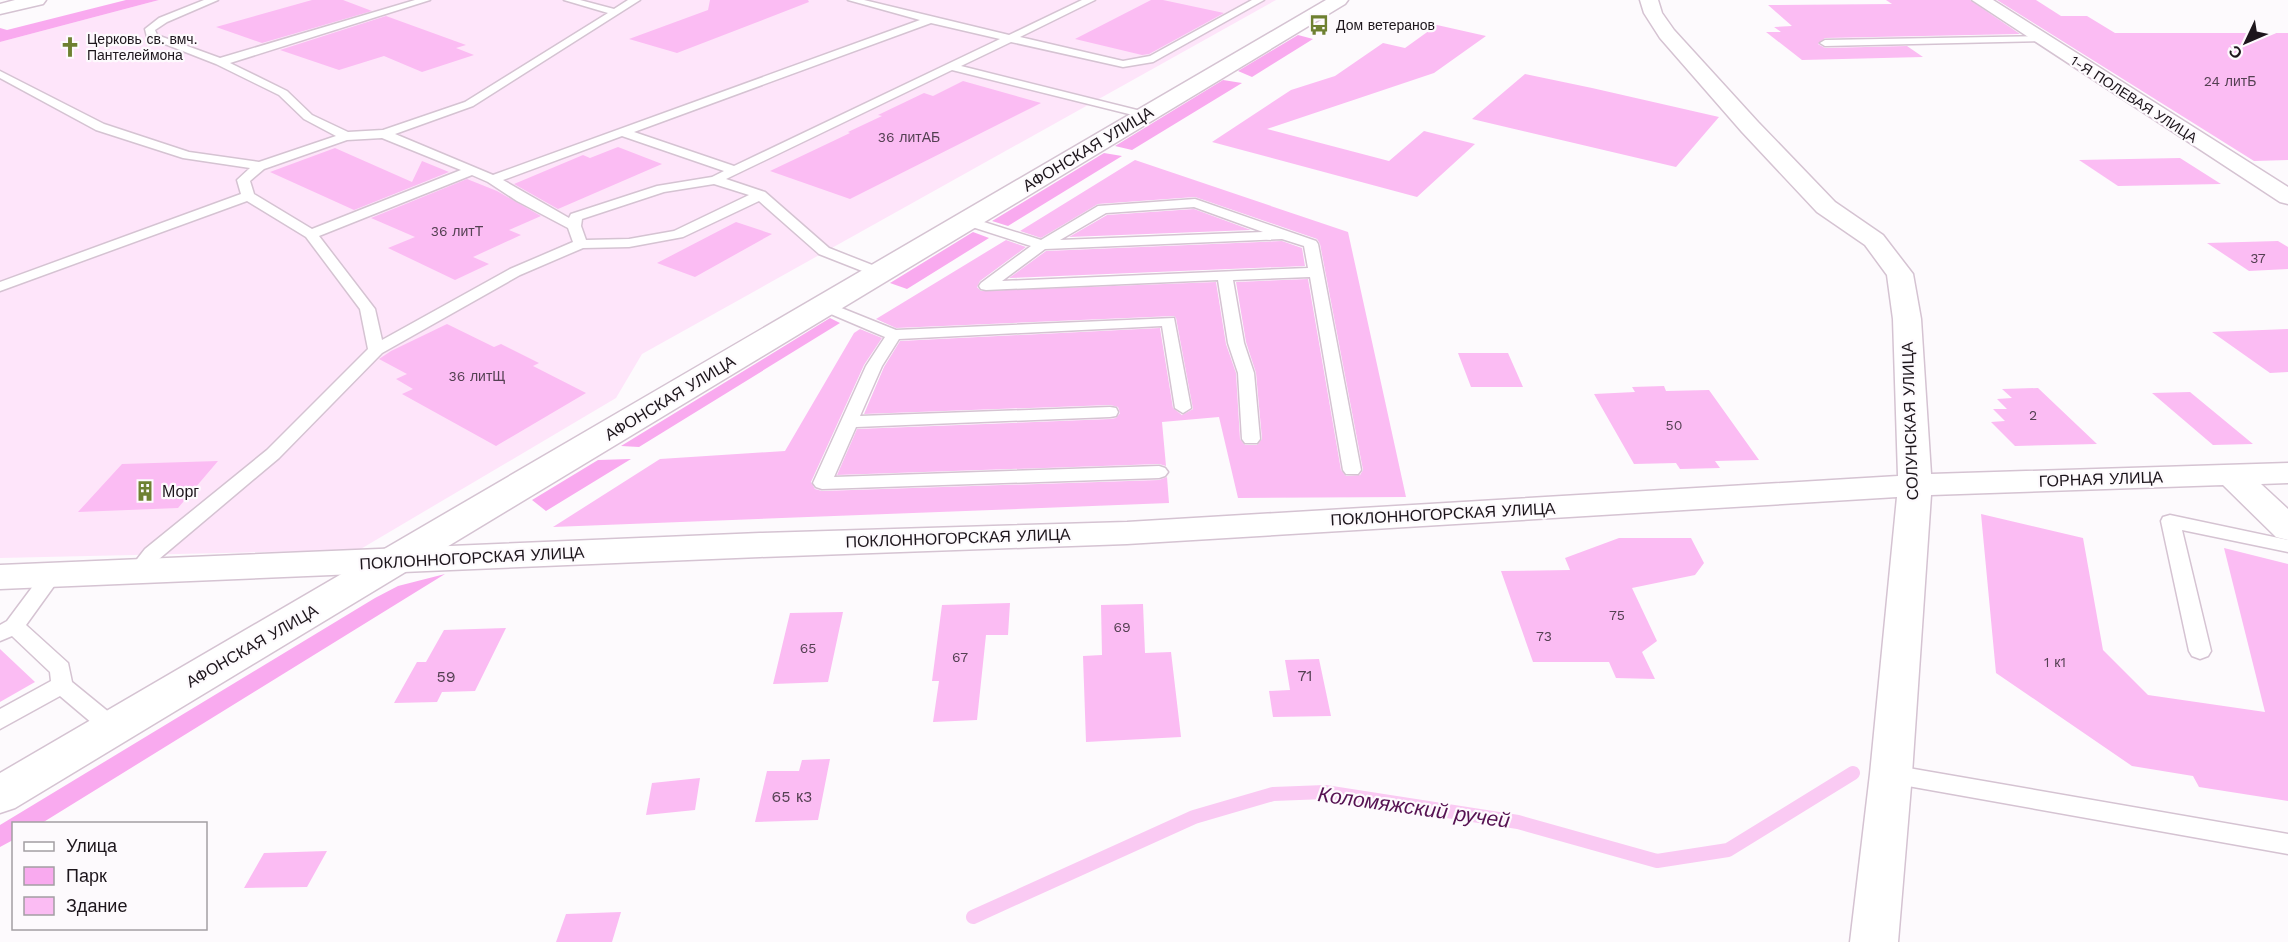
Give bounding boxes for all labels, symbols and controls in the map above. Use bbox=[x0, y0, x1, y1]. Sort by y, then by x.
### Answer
north arrow bbox=[2216, 12, 2276, 72]
bus stop icon: Дом ветеранов bbox=[1307, 13, 1331, 37]
place label: Дом ветеранов bbox=[1336, 17, 1435, 33]
place label: Церковь св. вмч. Пантелеймона bbox=[87, 31, 197, 63]
church icon: Церковь св. вмч. Пантелеймона bbox=[58, 35, 82, 59]
text: С bbox=[2224, 41, 2246, 63]
street label: 1-Я ПОЛЕВАЯ УЛИЦА bbox=[2068, 52, 2201, 146]
house number: 24 литБ bbox=[2204, 73, 2256, 89]
street label: АФОНСКАЯ УЛИЦА bbox=[1019, 102, 1157, 196]
house number: 36 литАБ bbox=[878, 129, 940, 145]
house number: 36 литТ bbox=[431, 223, 484, 239]
house number: 37 bbox=[2250, 250, 2266, 266]
street label: СОЛУНСКАЯ УЛИЦА bbox=[1898, 341, 1922, 500]
street label: АФОНСКАЯ УЛИЦА bbox=[601, 351, 739, 445]
house number: 36 литЩ bbox=[449, 368, 505, 384]
house number: 2 bbox=[2029, 407, 2037, 423]
house number: 50 bbox=[1666, 417, 1682, 433]
street label: ГОРНАЯ УЛИЦА bbox=[2039, 467, 2164, 491]
building icon: Морг bbox=[133, 479, 157, 503]
place label: Морг bbox=[162, 482, 199, 501]
street label: ПОКЛОННОГОРСКАЯ УЛИЦА bbox=[1330, 499, 1556, 529]
street label: ПОКЛОННОГОРСКАЯ УЛИЦА bbox=[845, 525, 1071, 551]
street label: ПОКЛОННОГОРСКАЯ УЛИЦА bbox=[359, 543, 585, 573]
street label: АФОНСКАЯ УЛИЦА bbox=[183, 600, 322, 691]
house number: 75 bbox=[1609, 607, 1625, 623]
house number: 69 bbox=[1113, 619, 1131, 635]
house number: 73 bbox=[1536, 628, 1552, 644]
house number: 65 bbox=[800, 640, 816, 656]
house number: 67 bbox=[952, 649, 968, 665]
house number: 1 к1 bbox=[2044, 654, 2066, 670]
house number: 71 bbox=[1297, 666, 1313, 685]
house number: 59 bbox=[436, 667, 456, 686]
water label: Коломяжский ручей bbox=[1316, 781, 1512, 833]
house number: 65 к3 bbox=[772, 787, 812, 806]
legend bbox=[12, 822, 207, 930]
text: Улица bbox=[66, 835, 118, 856]
text: Парк bbox=[66, 865, 107, 886]
text: Здание bbox=[66, 895, 127, 916]

